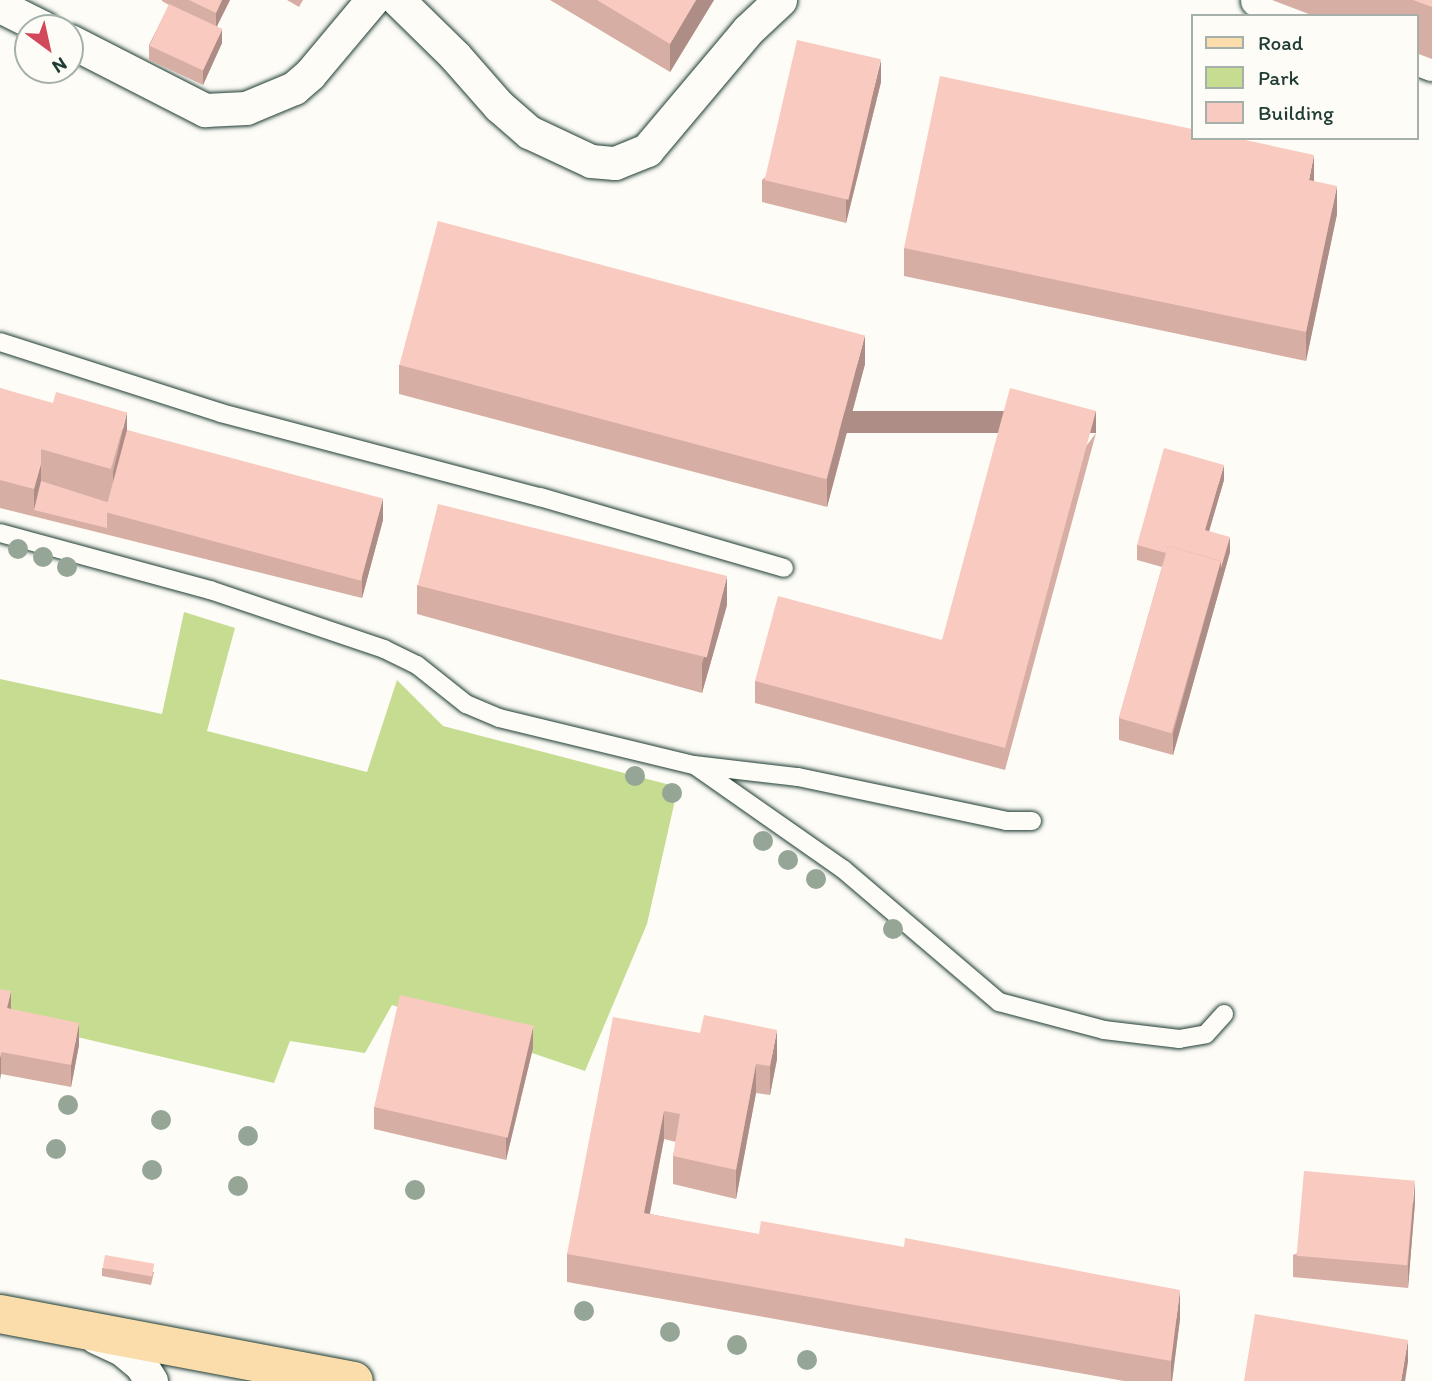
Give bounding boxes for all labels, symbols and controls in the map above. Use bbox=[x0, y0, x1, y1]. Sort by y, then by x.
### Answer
north arrow bbox=[14, 14, 84, 84]
legend bbox=[1190, 14, 1418, 140]
text: Road bbox=[1258, 30, 1303, 55]
text: N bbox=[48, 52, 71, 78]
text: Park bbox=[1258, 65, 1299, 90]
text: Building bbox=[1258, 100, 1334, 125]

